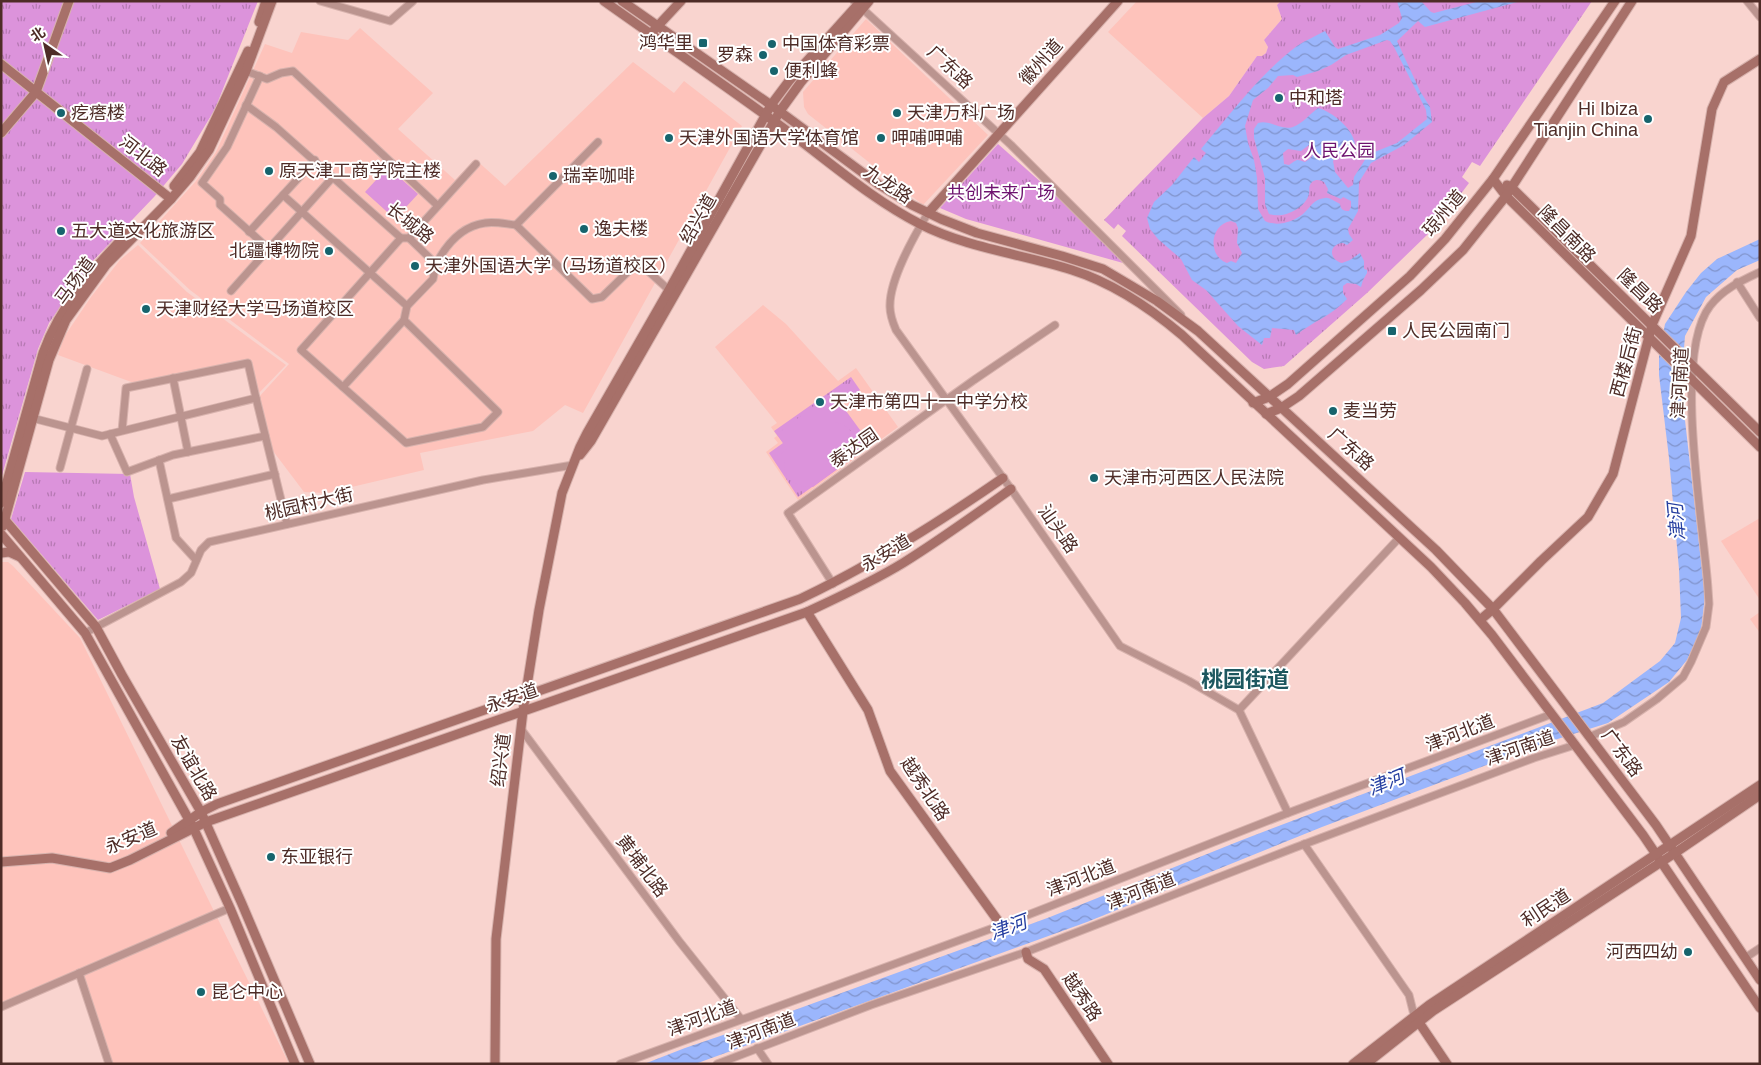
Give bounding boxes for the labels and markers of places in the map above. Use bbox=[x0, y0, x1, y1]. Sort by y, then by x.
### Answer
place label: 鸿华里 bbox=[639, 33, 693, 53]
place label: 中国体育彩票 bbox=[782, 34, 890, 54]
marker: 鸿华里 bbox=[697, 37, 709, 49]
marker: 中国体育彩票 bbox=[766, 38, 778, 50]
place label: 罗森 bbox=[717, 45, 753, 65]
marker: 罗森 bbox=[757, 49, 769, 61]
place label: 便利蜂 bbox=[784, 61, 838, 81]
marker: 便利蜂 bbox=[768, 65, 780, 77]
place label: 中和塔 bbox=[1289, 88, 1343, 108]
marker: 中和塔 bbox=[1273, 92, 1285, 104]
place label: Hi Ibiza Tianjin China bbox=[1534, 99, 1639, 140]
place label: 疙瘩楼 bbox=[71, 103, 125, 123]
place label: 天津万科广场 bbox=[907, 103, 1015, 123]
marker: 疙瘩楼 bbox=[55, 107, 67, 119]
marker: 天津万科广场 bbox=[891, 107, 903, 119]
marker: Hi Ibiza Tianjin China bbox=[1642, 113, 1654, 125]
place label: 天津外国语大学体育馆 bbox=[679, 128, 859, 148]
place label: 呷哺呷哺 bbox=[891, 128, 963, 148]
marker: 天津外国语大学体育馆 bbox=[663, 132, 675, 144]
marker: 呷哺呷哺 bbox=[875, 132, 887, 144]
place label: 原天津工商学院主楼 bbox=[279, 161, 441, 181]
marker: 原天津工商学院主楼 bbox=[263, 165, 275, 177]
place label: 瑞幸咖啡 bbox=[563, 166, 635, 186]
marker: 瑞幸咖啡 bbox=[547, 170, 559, 182]
place label: 逸夫楼 bbox=[594, 219, 648, 239]
place label: 五大道文化旅游区 bbox=[71, 221, 215, 241]
marker: 逸夫楼 bbox=[578, 223, 590, 235]
marker: 五大道文化旅游区 bbox=[55, 225, 67, 237]
place label: 北疆博物院 bbox=[229, 241, 319, 261]
marker: 北疆博物院 bbox=[323, 245, 335, 257]
place label: 天津外国语大学（马场道校区） bbox=[425, 256, 677, 276]
marker: 天津外国语大学（马场道校区） bbox=[409, 260, 421, 272]
place label: 天津财经大学马场道校区 bbox=[156, 299, 354, 319]
marker: 天津财经大学马场道校区 bbox=[140, 303, 152, 315]
place label: 人民公园南门 bbox=[1402, 321, 1510, 341]
marker: 人民公园南门 bbox=[1386, 325, 1398, 337]
place label: 天津市第四十一中学分校 bbox=[830, 392, 1028, 412]
marker: 天津市第四十一中学分校 bbox=[814, 396, 826, 408]
place label: 麦当劳 bbox=[1343, 401, 1397, 421]
marker: 麦当劳 bbox=[1327, 405, 1339, 417]
place label: 天津市河西区人民法院 bbox=[1104, 468, 1284, 488]
marker: 天津市河西区人民法院 bbox=[1088, 472, 1100, 484]
place label: 东亚银行 bbox=[281, 847, 353, 867]
marker: 东亚银行 bbox=[265, 851, 277, 863]
place label: 河西四幼 bbox=[1606, 942, 1678, 962]
marker: 河西四幼 bbox=[1682, 946, 1694, 958]
place label: 昆仑中心 bbox=[211, 982, 283, 1002]
marker: 昆仑中心 bbox=[195, 986, 207, 998]

